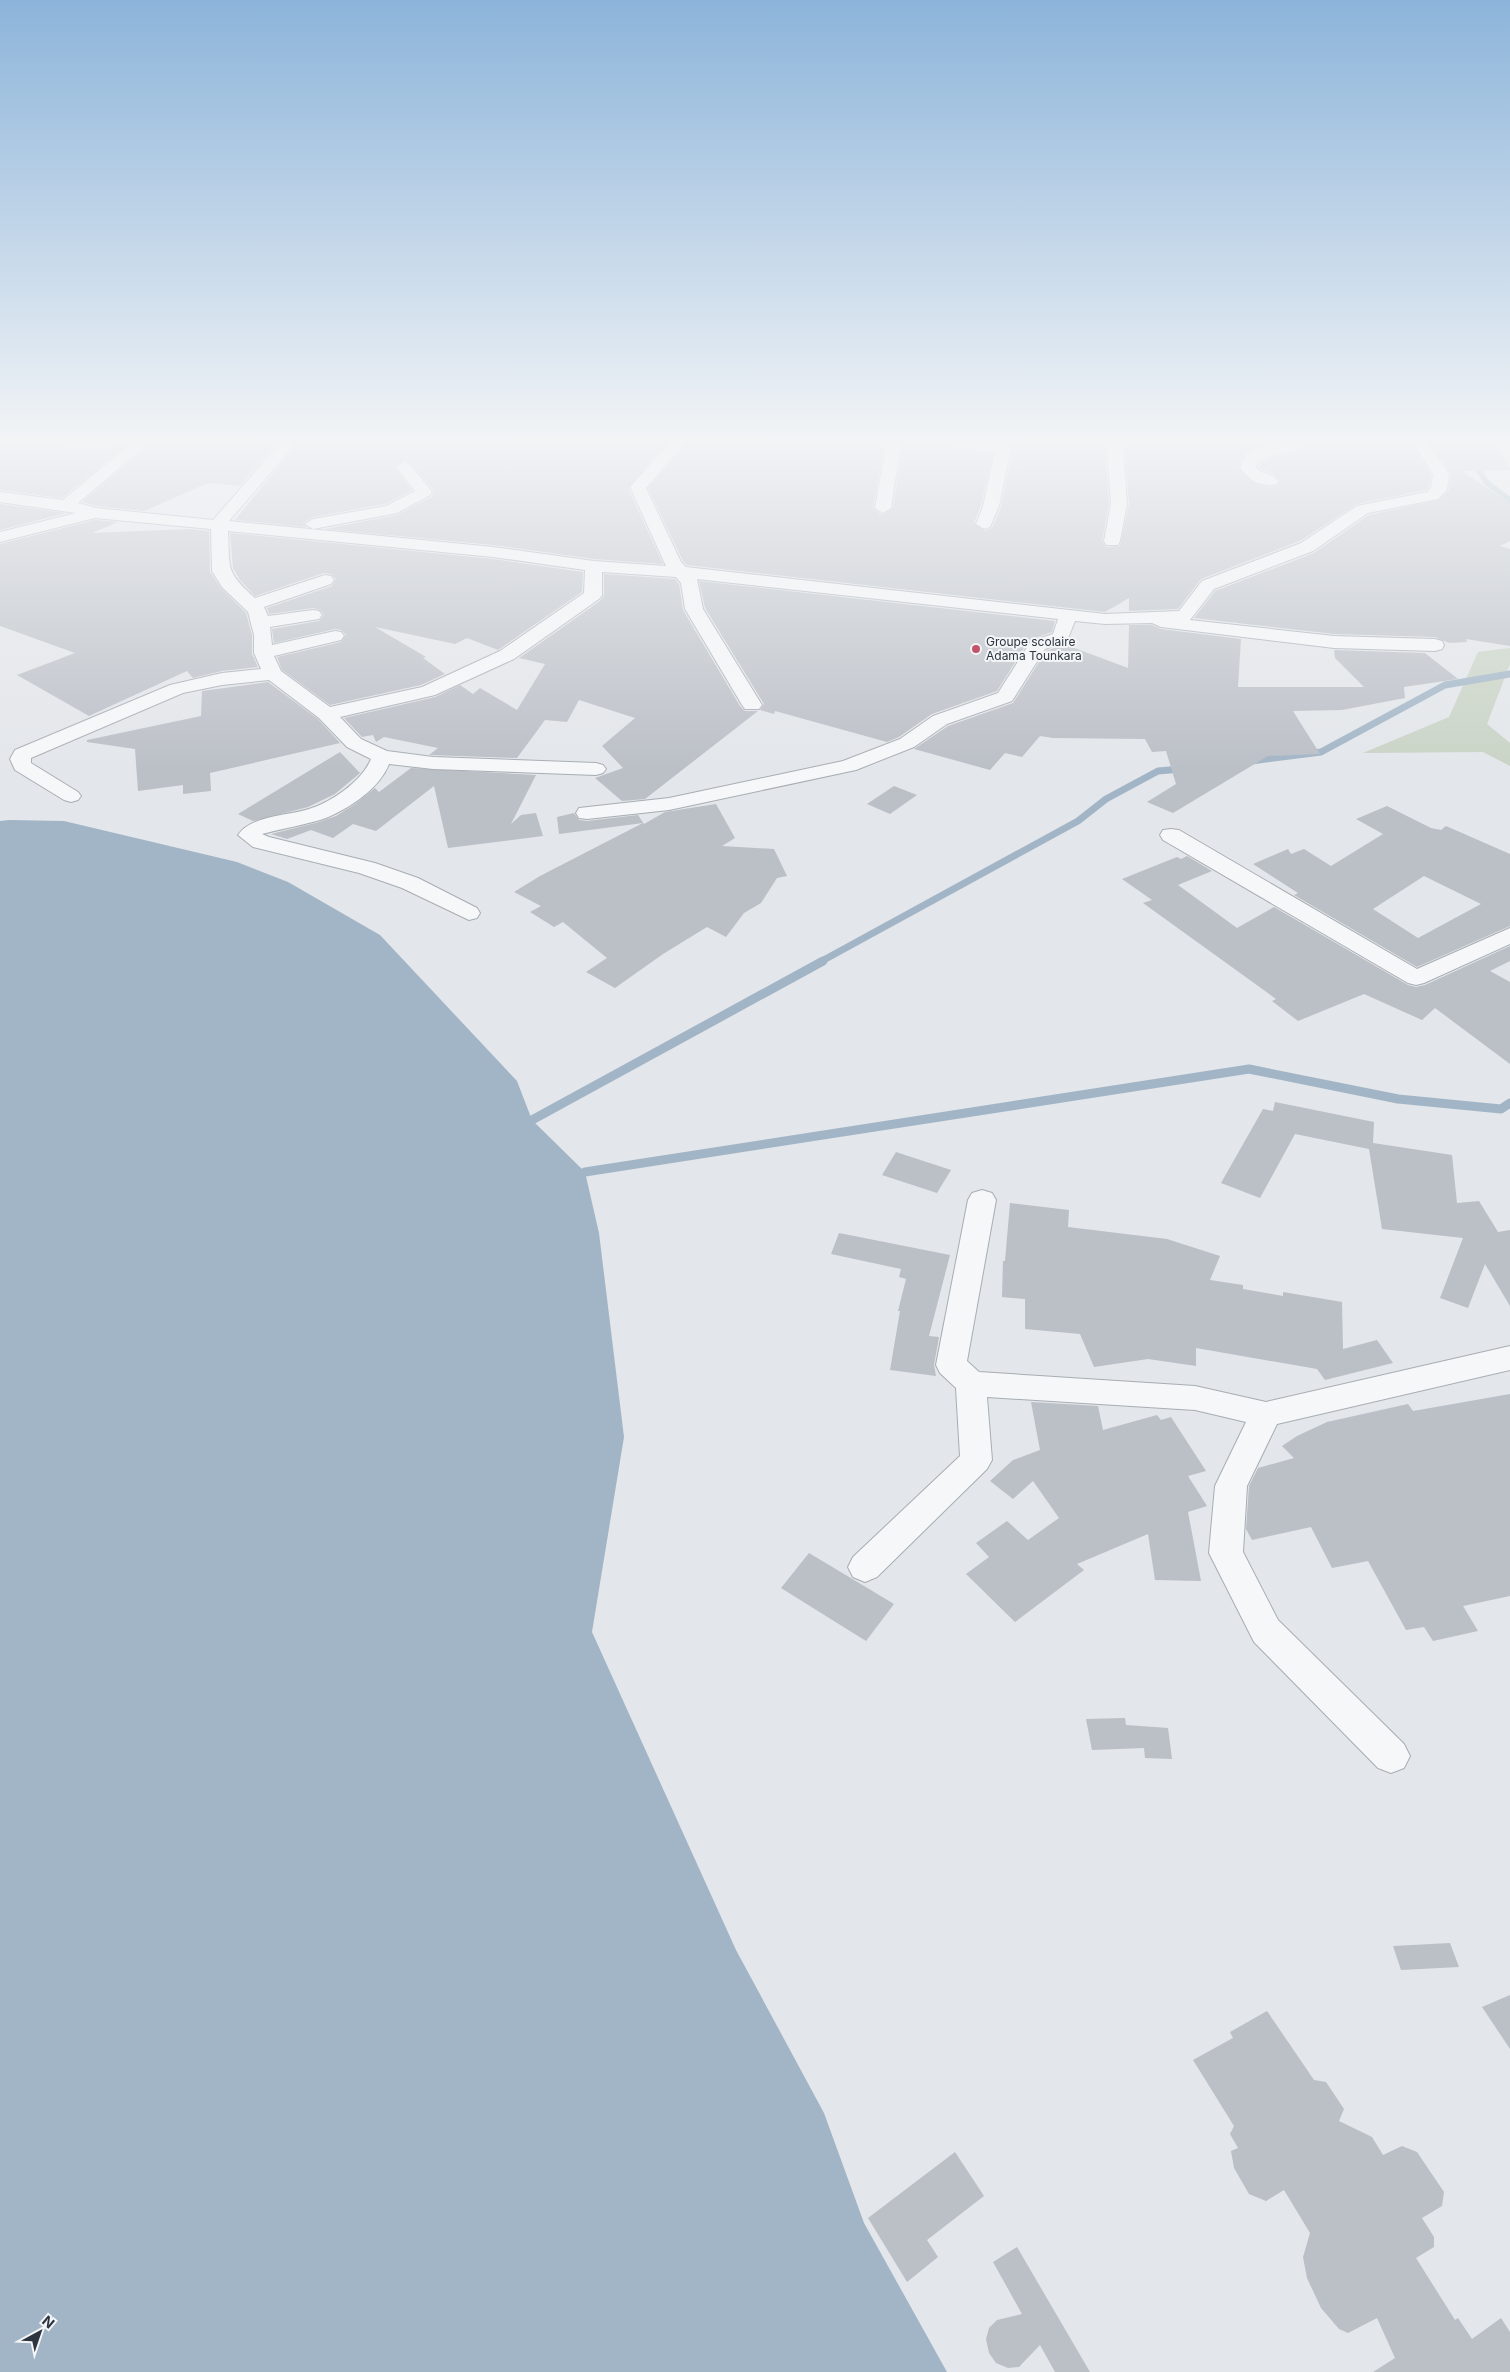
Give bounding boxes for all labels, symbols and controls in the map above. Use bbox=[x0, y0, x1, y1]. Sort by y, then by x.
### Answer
place label: Groupe scolaire Adama Tounkara bbox=[986, 634, 1082, 663]
marker: Groupe scolaire Adama Tounkara bbox=[970, 643, 982, 655]
north arrow bbox=[15, 2307, 65, 2357]
text: N bbox=[39, 2312, 58, 2332]

